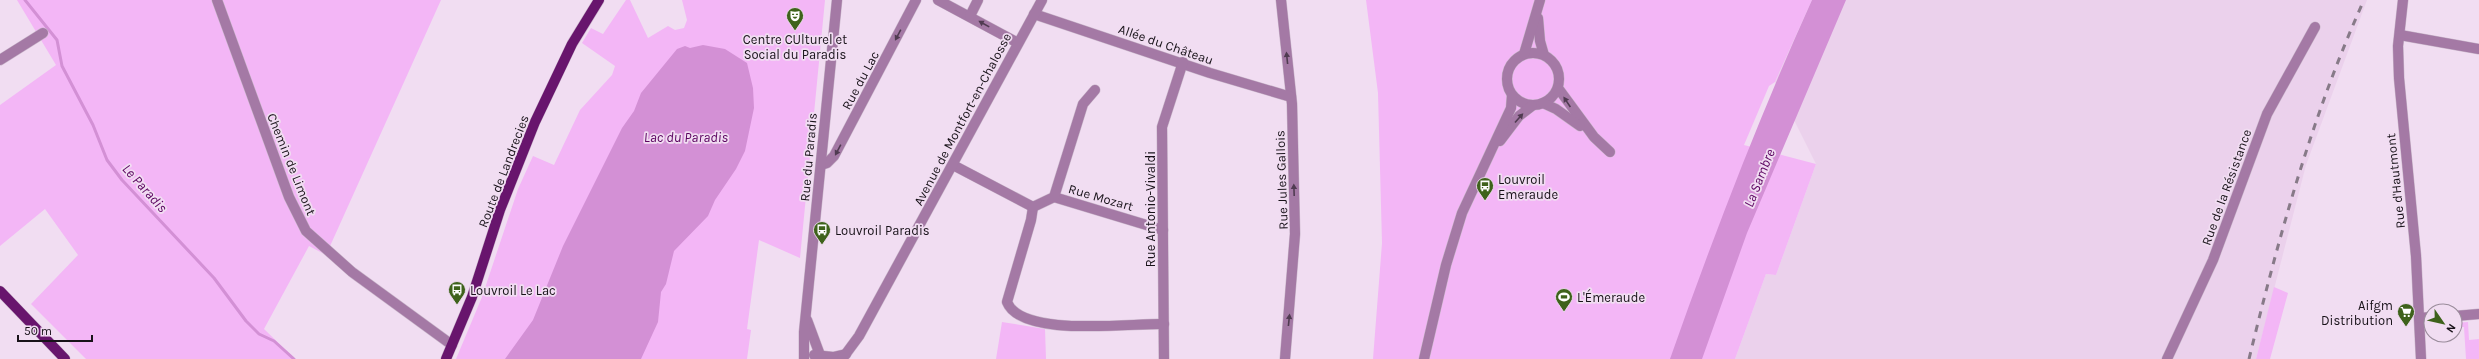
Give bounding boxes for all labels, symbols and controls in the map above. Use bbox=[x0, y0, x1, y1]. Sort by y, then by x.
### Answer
theatre icon: Centre CUlturel et Social du Paradis bbox=[785, 6, 805, 31]
one-way arrow bbox=[978, 21, 990, 27]
street label: Allée du Château bbox=[1116, 21, 1215, 68]
one-way arrow bbox=[895, 29, 901, 40]
street label: Avenue de Montfort-en-Chalosse bbox=[911, 30, 1015, 208]
place label: Centre CUlturel et Social du Paradis bbox=[743, 32, 847, 62]
street label: Rue du Lac bbox=[839, 48, 882, 112]
one-way arrow bbox=[1284, 52, 1290, 64]
one-way arrow bbox=[1563, 97, 1571, 107]
street label: Chemin de Limont bbox=[264, 111, 319, 218]
street label: Rue du Paradis bbox=[797, 112, 820, 202]
street label: Route de Landrecies bbox=[475, 113, 532, 230]
one-way arrow bbox=[1514, 113, 1524, 123]
street label: Rue de la Résistance bbox=[2198, 127, 2255, 247]
water label: Lac du Paradis bbox=[644, 129, 729, 146]
street label: Rue Jules Gallois bbox=[1272, 130, 1291, 230]
street label: Rue d'Hautmont bbox=[2383, 132, 2408, 229]
one-way arrow bbox=[835, 144, 841, 155]
water label: La Sambre bbox=[1740, 146, 1779, 210]
street label: Rue Antonio-Vivaldi bbox=[1143, 151, 1158, 267]
water label: Le Paradis bbox=[119, 161, 171, 216]
place label: Louvroil Emeraude bbox=[1498, 172, 1559, 202]
bus stop icon: Louvroil Emeraude bbox=[1475, 176, 1495, 201]
street label: Rue Mozart bbox=[1067, 181, 1135, 214]
one-way arrow bbox=[1291, 183, 1297, 196]
bus stop icon: Louvroil Paradis bbox=[812, 220, 832, 245]
place label: Louvroil Paradis bbox=[835, 223, 930, 238]
bus stop icon: Louvroil Le Lac bbox=[447, 280, 467, 305]
place label: Louvroil Le Lac bbox=[470, 283, 556, 298]
sports icon: L'Émeraude bbox=[1554, 287, 1574, 312]
place label: L'Émeraude bbox=[1577, 288, 1645, 305]
place label: Aifgm Distribution bbox=[2321, 298, 2393, 328]
supermarket icon: Aifgm Distribution bbox=[2396, 302, 2416, 327]
north arrow bbox=[2423, 303, 2463, 343]
one-way arrow bbox=[1286, 314, 1292, 326]
scale bar bbox=[18, 317, 92, 343]
text: N bbox=[2443, 321, 2458, 335]
text: 50 m bbox=[24, 324, 52, 338]

